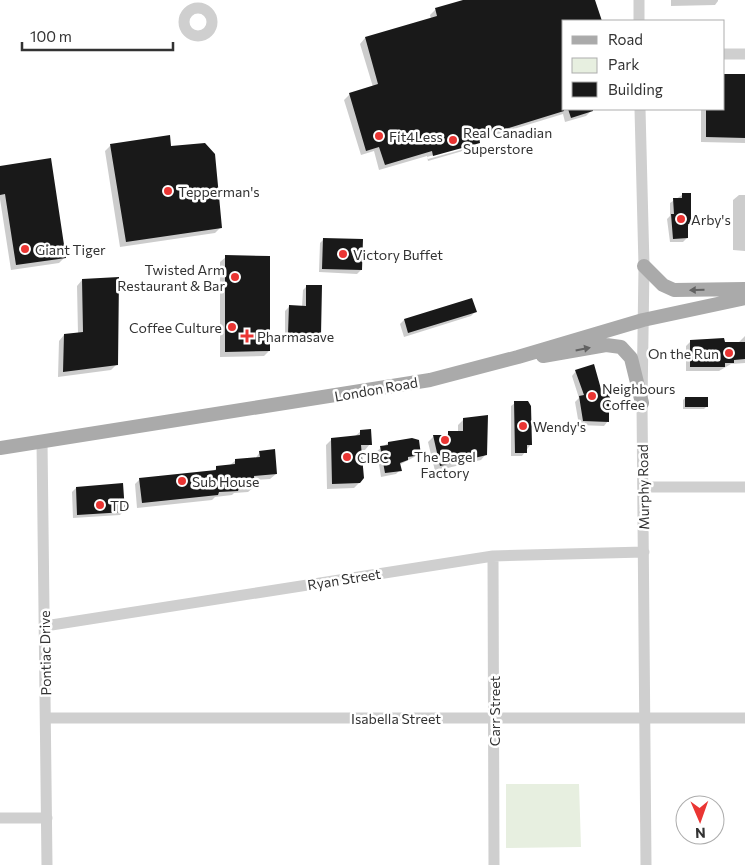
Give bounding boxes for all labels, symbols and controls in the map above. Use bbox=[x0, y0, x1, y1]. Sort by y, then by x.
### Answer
scale bar bbox=[22, 20, 174, 52]
legend bbox=[562, 20, 725, 110]
text: 100 m bbox=[30, 27, 72, 45]
text: Road bbox=[608, 30, 643, 48]
text: Park bbox=[608, 55, 639, 73]
text: Building bbox=[608, 80, 663, 98]
place label: Real Canadian Superstore bbox=[463, 124, 552, 157]
place label: Fit4Less bbox=[389, 128, 443, 145]
marker: Fit4Less bbox=[373, 130, 385, 142]
marker: Real Canadian Superstore bbox=[447, 134, 459, 146]
place label: Tepperman's bbox=[178, 183, 260, 200]
marker: Tepperman's bbox=[162, 185, 174, 197]
place label: Arby's bbox=[691, 211, 731, 228]
marker: Arby's bbox=[675, 213, 687, 225]
place label: Giant Tiger bbox=[35, 241, 106, 258]
marker: Giant Tiger bbox=[19, 243, 31, 255]
place label: Victory Buffet bbox=[353, 246, 443, 263]
marker: Victory Buffet bbox=[337, 248, 349, 260]
place label: Twisted Arm Restaurant & Bar bbox=[117, 261, 225, 294]
marker: Twisted Arm Restaurant & Bar bbox=[229, 271, 241, 283]
one-way arrow bbox=[688, 286, 704, 294]
place label: Coffee Culture bbox=[129, 319, 222, 336]
marker: Coffee Culture bbox=[226, 321, 238, 333]
place label: Pharmasave bbox=[257, 328, 334, 345]
marker: Pharmasave bbox=[241, 330, 253, 342]
one-way arrow bbox=[576, 345, 592, 353]
place label: On the Run bbox=[648, 345, 719, 362]
marker: On the Run bbox=[723, 347, 735, 359]
street label: London Road bbox=[333, 373, 419, 405]
place label: Neighbours Coffee bbox=[602, 380, 675, 413]
marker: Neighbours Coffee bbox=[586, 390, 598, 402]
place label: Wendy's bbox=[533, 418, 586, 435]
marker: Wendy's bbox=[517, 420, 529, 432]
marker: The Bagel Factory bbox=[439, 434, 451, 446]
street label: Murphy Road bbox=[634, 444, 652, 530]
place label: The Bagel Factory bbox=[414, 448, 476, 481]
place label: CIBC bbox=[357, 449, 389, 466]
marker: CIBC bbox=[341, 451, 353, 463]
place label: Sub House bbox=[192, 473, 259, 490]
marker: Sub House bbox=[176, 475, 188, 487]
place label: TD bbox=[110, 497, 129, 514]
marker: TD bbox=[94, 499, 106, 511]
street label: Ryan Street bbox=[306, 565, 382, 593]
street label: Pontiac Drive bbox=[36, 610, 54, 696]
street label: Carr Street bbox=[486, 676, 503, 746]
street label: Isabella Street bbox=[351, 710, 441, 727]
north arrow bbox=[675, 795, 725, 845]
text: N bbox=[695, 825, 706, 842]

